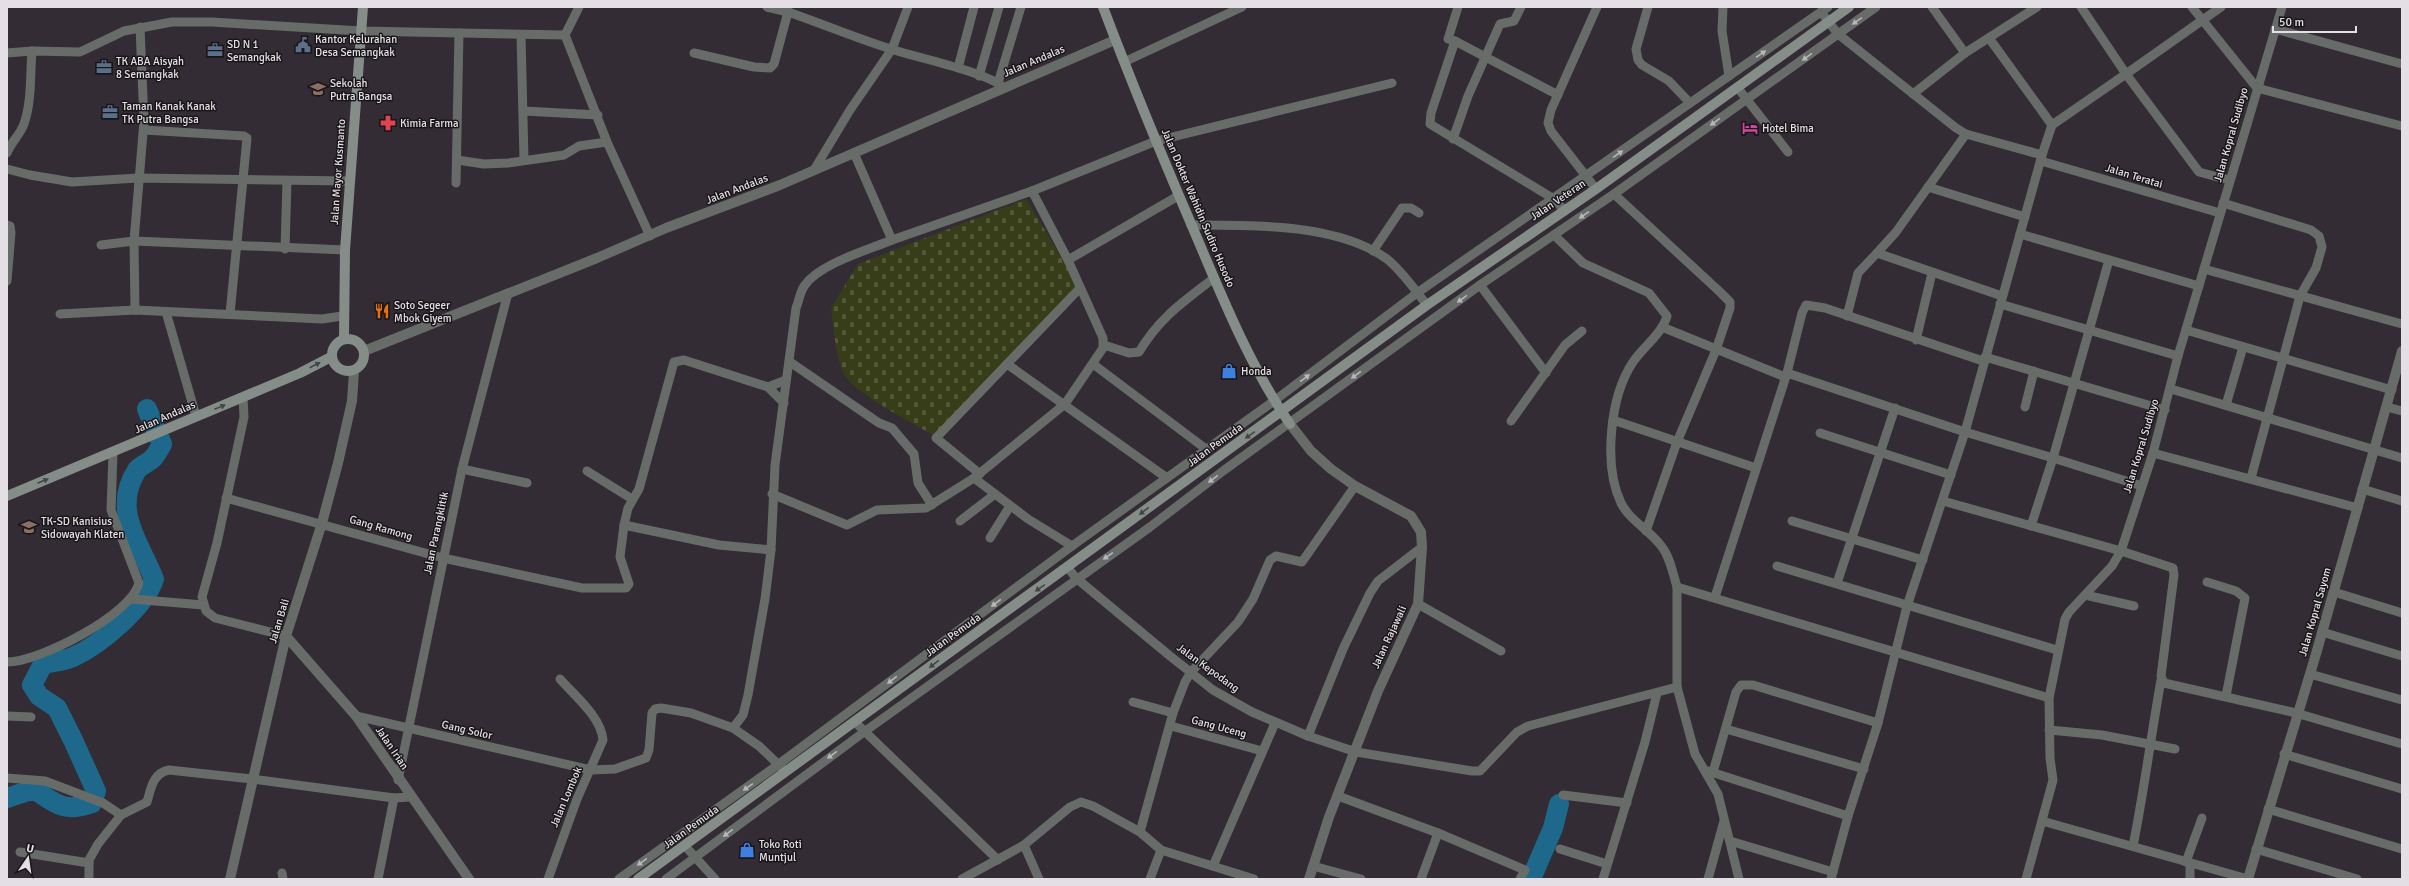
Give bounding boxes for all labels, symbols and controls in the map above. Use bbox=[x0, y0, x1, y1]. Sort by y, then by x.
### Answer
scale bar bbox=[2273, 8, 2356, 34]
text: 50 m bbox=[2279, 15, 2304, 30]
one-way arrow bbox=[1852, 16, 1863, 25]
place label: Kantor Kelurahan Desa Semangkak bbox=[315, 33, 397, 59]
public building icon: Kantor Kelurahan Desa Semangkak bbox=[294, 36, 312, 54]
place label: SD N 1 Semangkak bbox=[227, 38, 282, 64]
office icon: SD N 1 Semangkak bbox=[206, 41, 224, 59]
street label: Jalan Andalas bbox=[1001, 42, 1067, 80]
one-way arrow bbox=[1756, 50, 1767, 58]
one-way arrow bbox=[1801, 53, 1812, 61]
place label: TK ABA Aisyah 8 Semangkak bbox=[116, 55, 184, 81]
office icon: TK ABA Aisyah 8 Semangkak bbox=[95, 58, 113, 76]
place label: Sekolah Putra Bangsa bbox=[330, 77, 393, 103]
school or university icon: Sekolah Putra Bangsa bbox=[309, 80, 327, 98]
street label: Jalan Kopral Sudibyo bbox=[2211, 86, 2251, 184]
place label: Taman Kanak Kanak TK Putra Bangsa bbox=[122, 100, 216, 126]
office icon: Taman Kanak Kanak TK Putra Bangsa bbox=[101, 103, 119, 121]
pharmacy icon: Kimia Farma bbox=[379, 114, 397, 132]
place label: Kimia Farma bbox=[400, 117, 459, 130]
street label: Jalan Mayor Kusmanto bbox=[328, 118, 348, 225]
one-way arrow bbox=[1710, 118, 1720, 126]
hotel icon: Hotel Bima bbox=[1741, 119, 1759, 137]
place label: Hotel Bima bbox=[1762, 122, 1814, 135]
street label: Jalan Dokter Wahidin Sudiro Husodo bbox=[1159, 127, 1237, 289]
one-way arrow bbox=[1612, 150, 1623, 158]
street label: Jalan Teratai bbox=[2104, 161, 2164, 191]
street label: Jalan Andalas bbox=[704, 171, 770, 207]
street label: Jalan Veteran bbox=[1528, 177, 1588, 223]
one-way arrow bbox=[1579, 211, 1589, 219]
one-way arrow bbox=[1456, 295, 1467, 303]
place label: Soto Segeer Mbok Giyem bbox=[394, 299, 452, 325]
restaurant icon: Soto Segeer Mbok Giyem bbox=[373, 302, 391, 320]
one-way arrow bbox=[310, 362, 321, 368]
shop icon: Honda bbox=[1220, 362, 1238, 380]
place label: Honda bbox=[1241, 365, 1272, 378]
one-way arrow bbox=[1351, 371, 1362, 380]
one-way arrow bbox=[1300, 373, 1311, 382]
street label: Jalan Kopral Sudibyo bbox=[2120, 397, 2162, 495]
street label: Jalan Andalas bbox=[133, 398, 198, 436]
one-way arrow bbox=[214, 403, 226, 409]
street label: Jalan Pemuda bbox=[1185, 420, 1245, 469]
one-way arrow bbox=[1244, 430, 1255, 439]
one-way arrow bbox=[1207, 475, 1218, 483]
one-way arrow bbox=[37, 478, 49, 485]
street label: Jalan Parangklitik bbox=[421, 490, 451, 576]
one-way arrow bbox=[1139, 507, 1150, 515]
street label: Gang Ramong bbox=[348, 513, 414, 543]
place label: TK-SD Kanisius Sidowayah Klaten bbox=[41, 515, 124, 541]
school or university icon: TK-SD Kanisius Sidowayah Klaten bbox=[20, 518, 38, 536]
one-way arrow bbox=[1103, 552, 1113, 560]
street label: Jalan Kopral Sayom bbox=[2296, 566, 2334, 658]
one-way arrow bbox=[1034, 584, 1045, 592]
street label: Jalan Bali bbox=[266, 597, 292, 645]
one-way arrow bbox=[991, 599, 1001, 607]
street label: Jalan Rajawali bbox=[1369, 604, 1409, 670]
street label: Jalan Pemuda bbox=[923, 610, 983, 659]
street label: Jalan Kepodang bbox=[1174, 641, 1242, 695]
one-way arrow bbox=[929, 659, 939, 667]
one-way arrow bbox=[886, 676, 897, 685]
street label: Gang Uceng bbox=[1190, 713, 1248, 741]
street label: Gang Solor bbox=[440, 718, 494, 742]
street label: Jalan Irian bbox=[373, 724, 411, 772]
one-way arrow bbox=[827, 751, 838, 759]
street label: Jalan Lombok bbox=[547, 764, 585, 829]
one-way arrow bbox=[742, 783, 753, 791]
street label: Jalan Pemuda bbox=[661, 802, 721, 851]
one-way arrow bbox=[723, 828, 733, 836]
north arrow bbox=[8, 838, 48, 878]
place label: Toko Roti Muntjul bbox=[759, 838, 802, 864]
shop icon: Toko Roti Muntjul bbox=[738, 841, 756, 859]
text: U bbox=[25, 842, 35, 856]
one-way arrow bbox=[636, 858, 647, 866]

